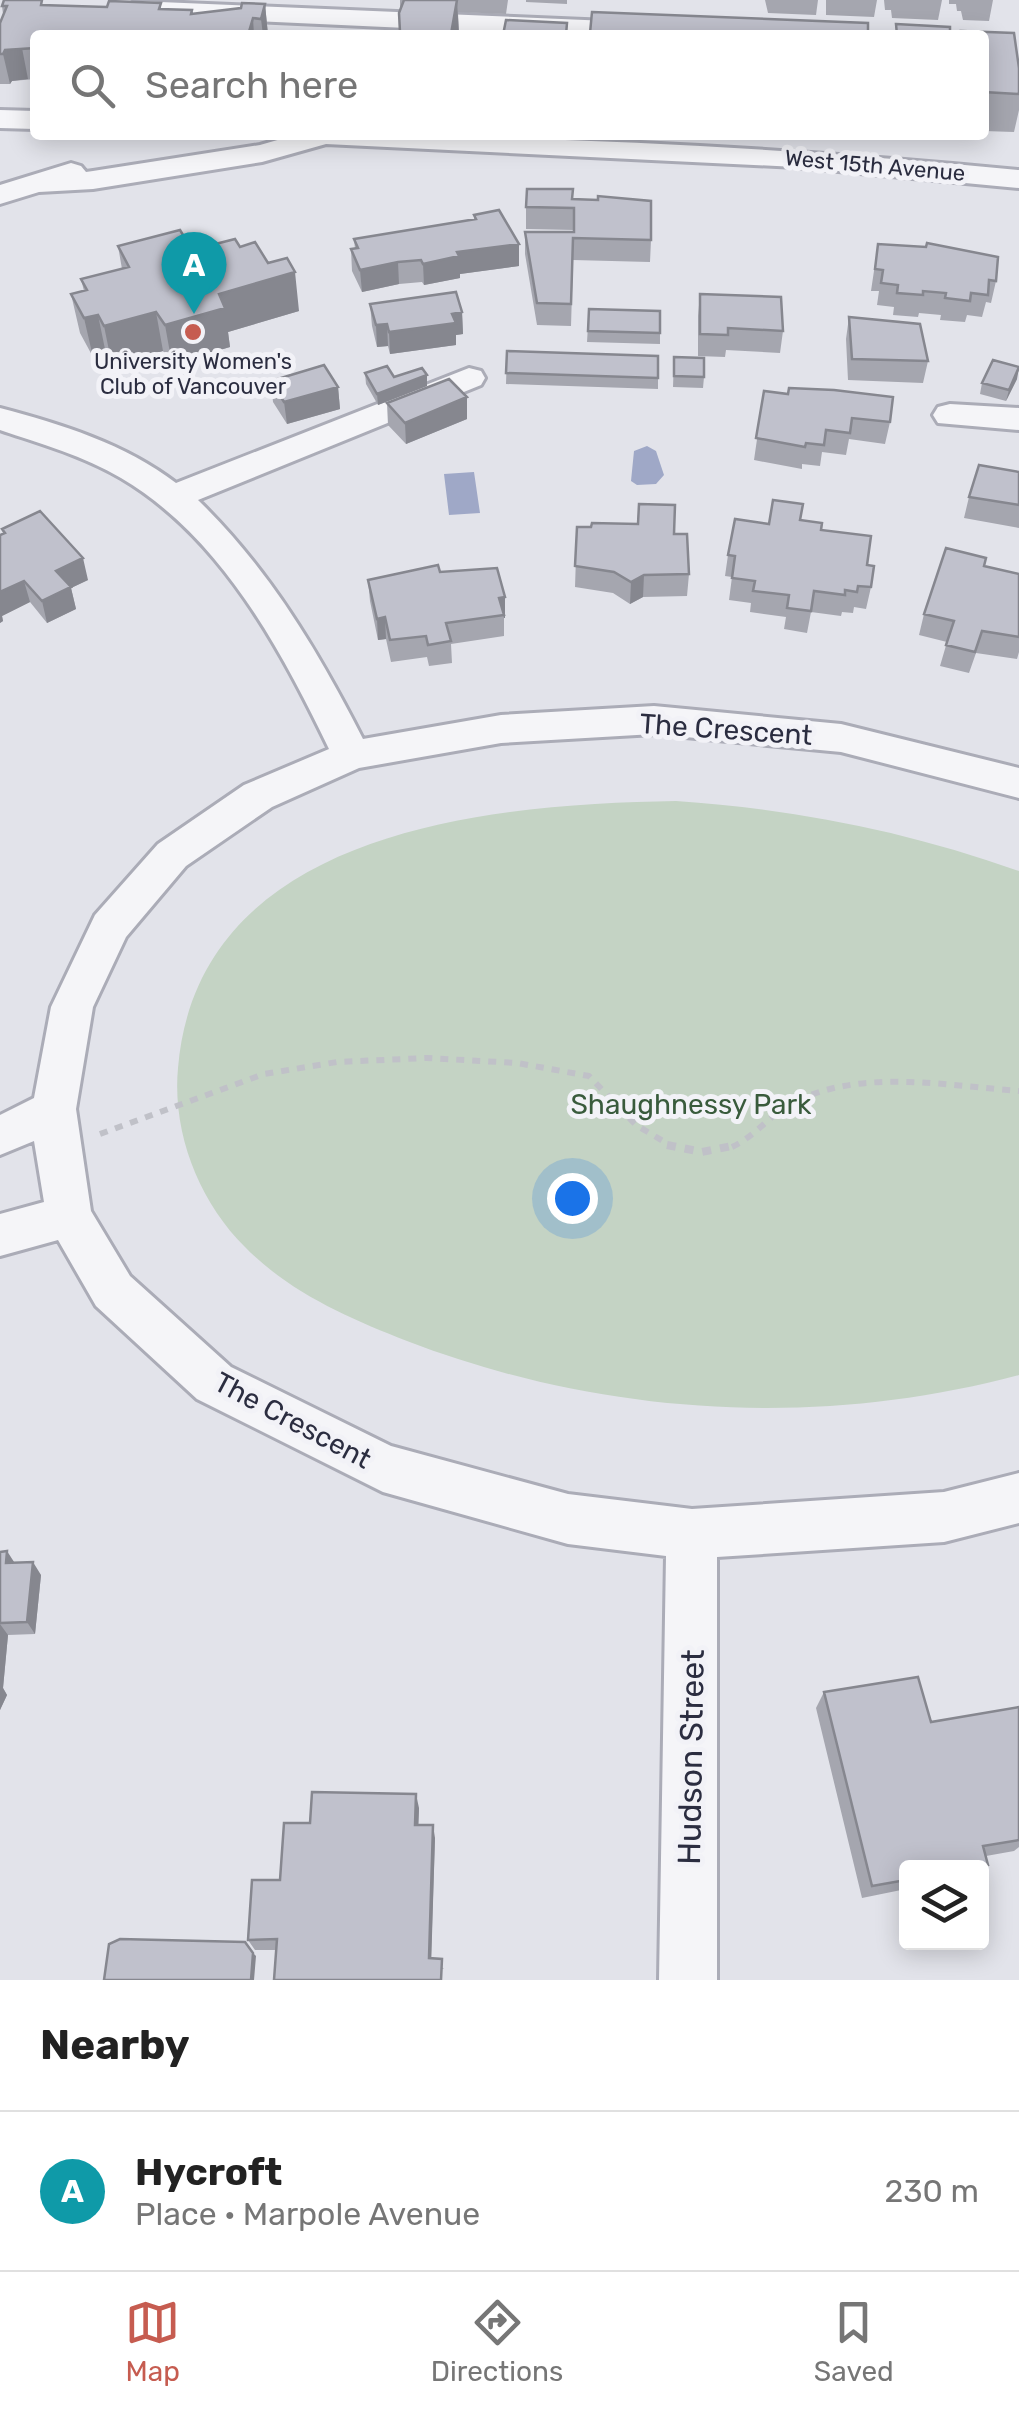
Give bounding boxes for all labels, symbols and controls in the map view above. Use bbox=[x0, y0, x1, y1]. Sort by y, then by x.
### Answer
search box bbox=[30, 30, 989, 140]
icon: search bbox=[65, 58, 120, 113]
text: Search here bbox=[145, 62, 358, 108]
street label: West 15th Avenue bbox=[784, 144, 966, 187]
pin: A bbox=[162, 232, 226, 314]
marker: University Women's Club of Vancouver bbox=[182, 321, 204, 343]
place label: University Women's Club of Vancouver bbox=[94, 348, 292, 400]
street label: The Crescent bbox=[638, 707, 813, 752]
park label: Shaughnessy Park bbox=[570, 1088, 812, 1121]
your location bbox=[547, 1173, 598, 1224]
street label: The Crescent bbox=[209, 1365, 377, 1476]
street label: Hudson Street bbox=[670, 1649, 712, 1865]
map controls bbox=[899, 1860, 989, 1950]
button: layers bbox=[899, 1860, 989, 1950]
text: Nearby bbox=[40, 2020, 190, 2070]
text: Hycroft bbox=[135, 2149, 282, 2195]
text: A bbox=[61, 2172, 84, 2210]
text: 230 m bbox=[884, 2172, 979, 2210]
text: Place · Marpole Avenue bbox=[135, 2195, 480, 2233]
tab: Map bbox=[125, 2295, 180, 2388]
tab: Directions bbox=[431, 2295, 563, 2388]
tab: Saved bbox=[814, 2295, 894, 2388]

